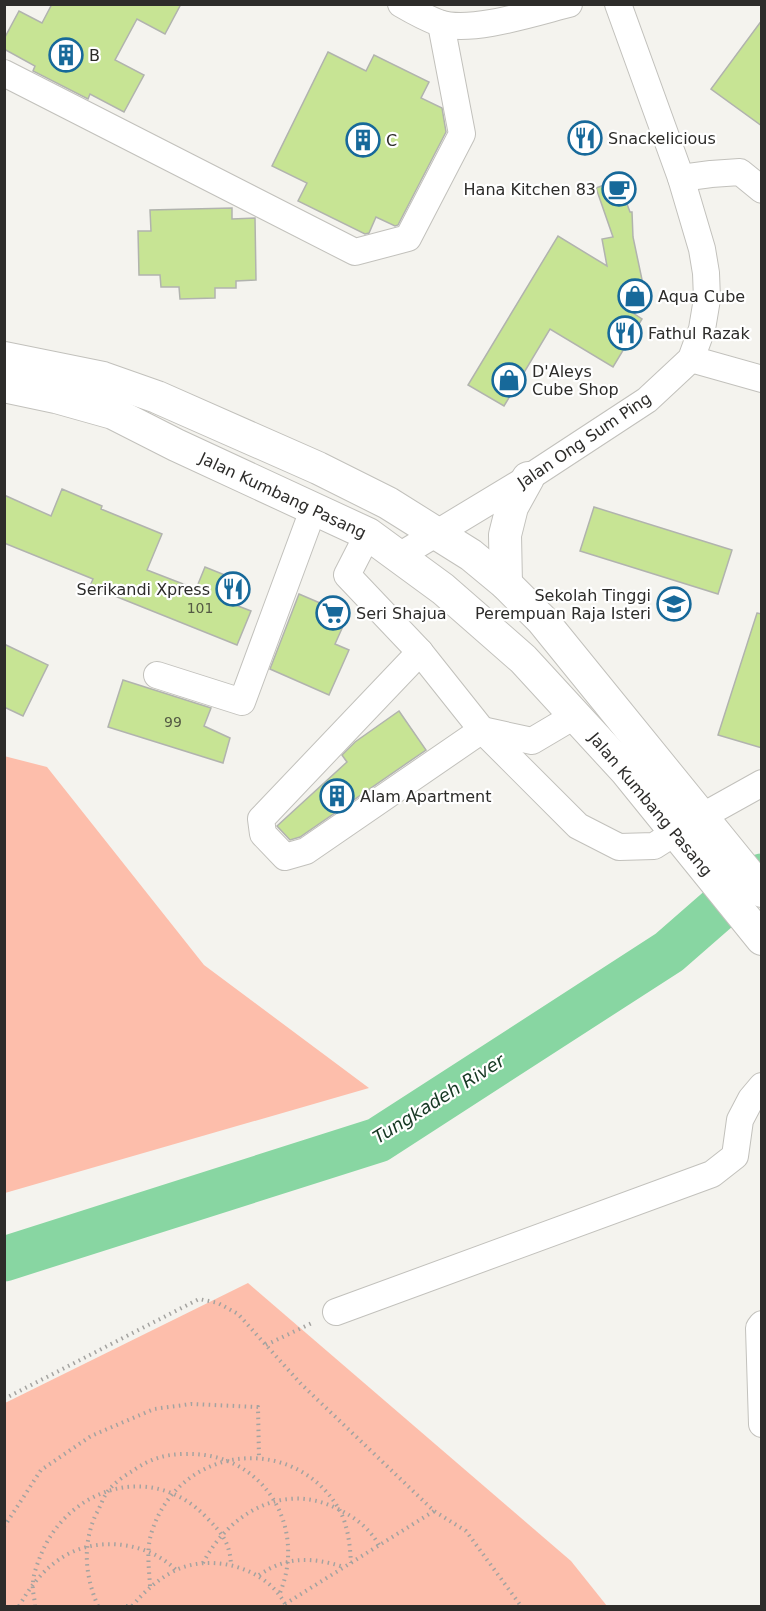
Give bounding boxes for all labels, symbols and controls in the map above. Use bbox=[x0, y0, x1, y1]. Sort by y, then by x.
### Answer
building icon: B bbox=[48, 37, 84, 73]
place label: B bbox=[89, 46, 100, 65]
restaurant icon: Snackelicious bbox=[567, 120, 603, 156]
building icon: C bbox=[345, 122, 381, 158]
place label: Snackelicious bbox=[608, 129, 716, 148]
place label: C bbox=[386, 131, 397, 150]
cafe icon: Hana Kitchen 83 bbox=[601, 171, 637, 207]
place label: Hana Kitchen 83 bbox=[464, 180, 596, 199]
shop icon: Aqua Cube bbox=[617, 278, 653, 314]
place label: Aqua Cube bbox=[658, 287, 745, 306]
restaurant icon: Fathul Razak bbox=[607, 315, 643, 351]
place label: Fathul Razak bbox=[648, 324, 750, 343]
shop icon: D'Aleys Cube Shop bbox=[491, 362, 527, 398]
place label: D'Aleys Cube Shop bbox=[532, 362, 619, 399]
street label: Jalan Ong Sum Ping bbox=[513, 389, 655, 493]
street label: Jalan Kumbang Pasang bbox=[195, 448, 369, 543]
restaurant icon: Serikandi Xpress bbox=[215, 571, 251, 607]
place label: Serikandi Xpress bbox=[77, 580, 210, 599]
place label: Sekolah Tinggi Perempuan Raja Isteri bbox=[475, 586, 651, 623]
school or university icon: Sekolah Tinggi Perempuan Raja Isteri bbox=[656, 586, 692, 622]
supermarket icon: Seri Shajua bbox=[315, 595, 351, 631]
house number: 101 bbox=[187, 600, 213, 616]
place label: Seri Shajua bbox=[356, 604, 447, 623]
house number: 99 bbox=[164, 714, 182, 730]
street label: Jalan Kumbang Pasang bbox=[584, 728, 716, 880]
building icon: Alam Apartment bbox=[319, 778, 355, 814]
place label: Alam Apartment bbox=[360, 787, 491, 806]
water label: Tungkadeh River bbox=[369, 1049, 510, 1148]

